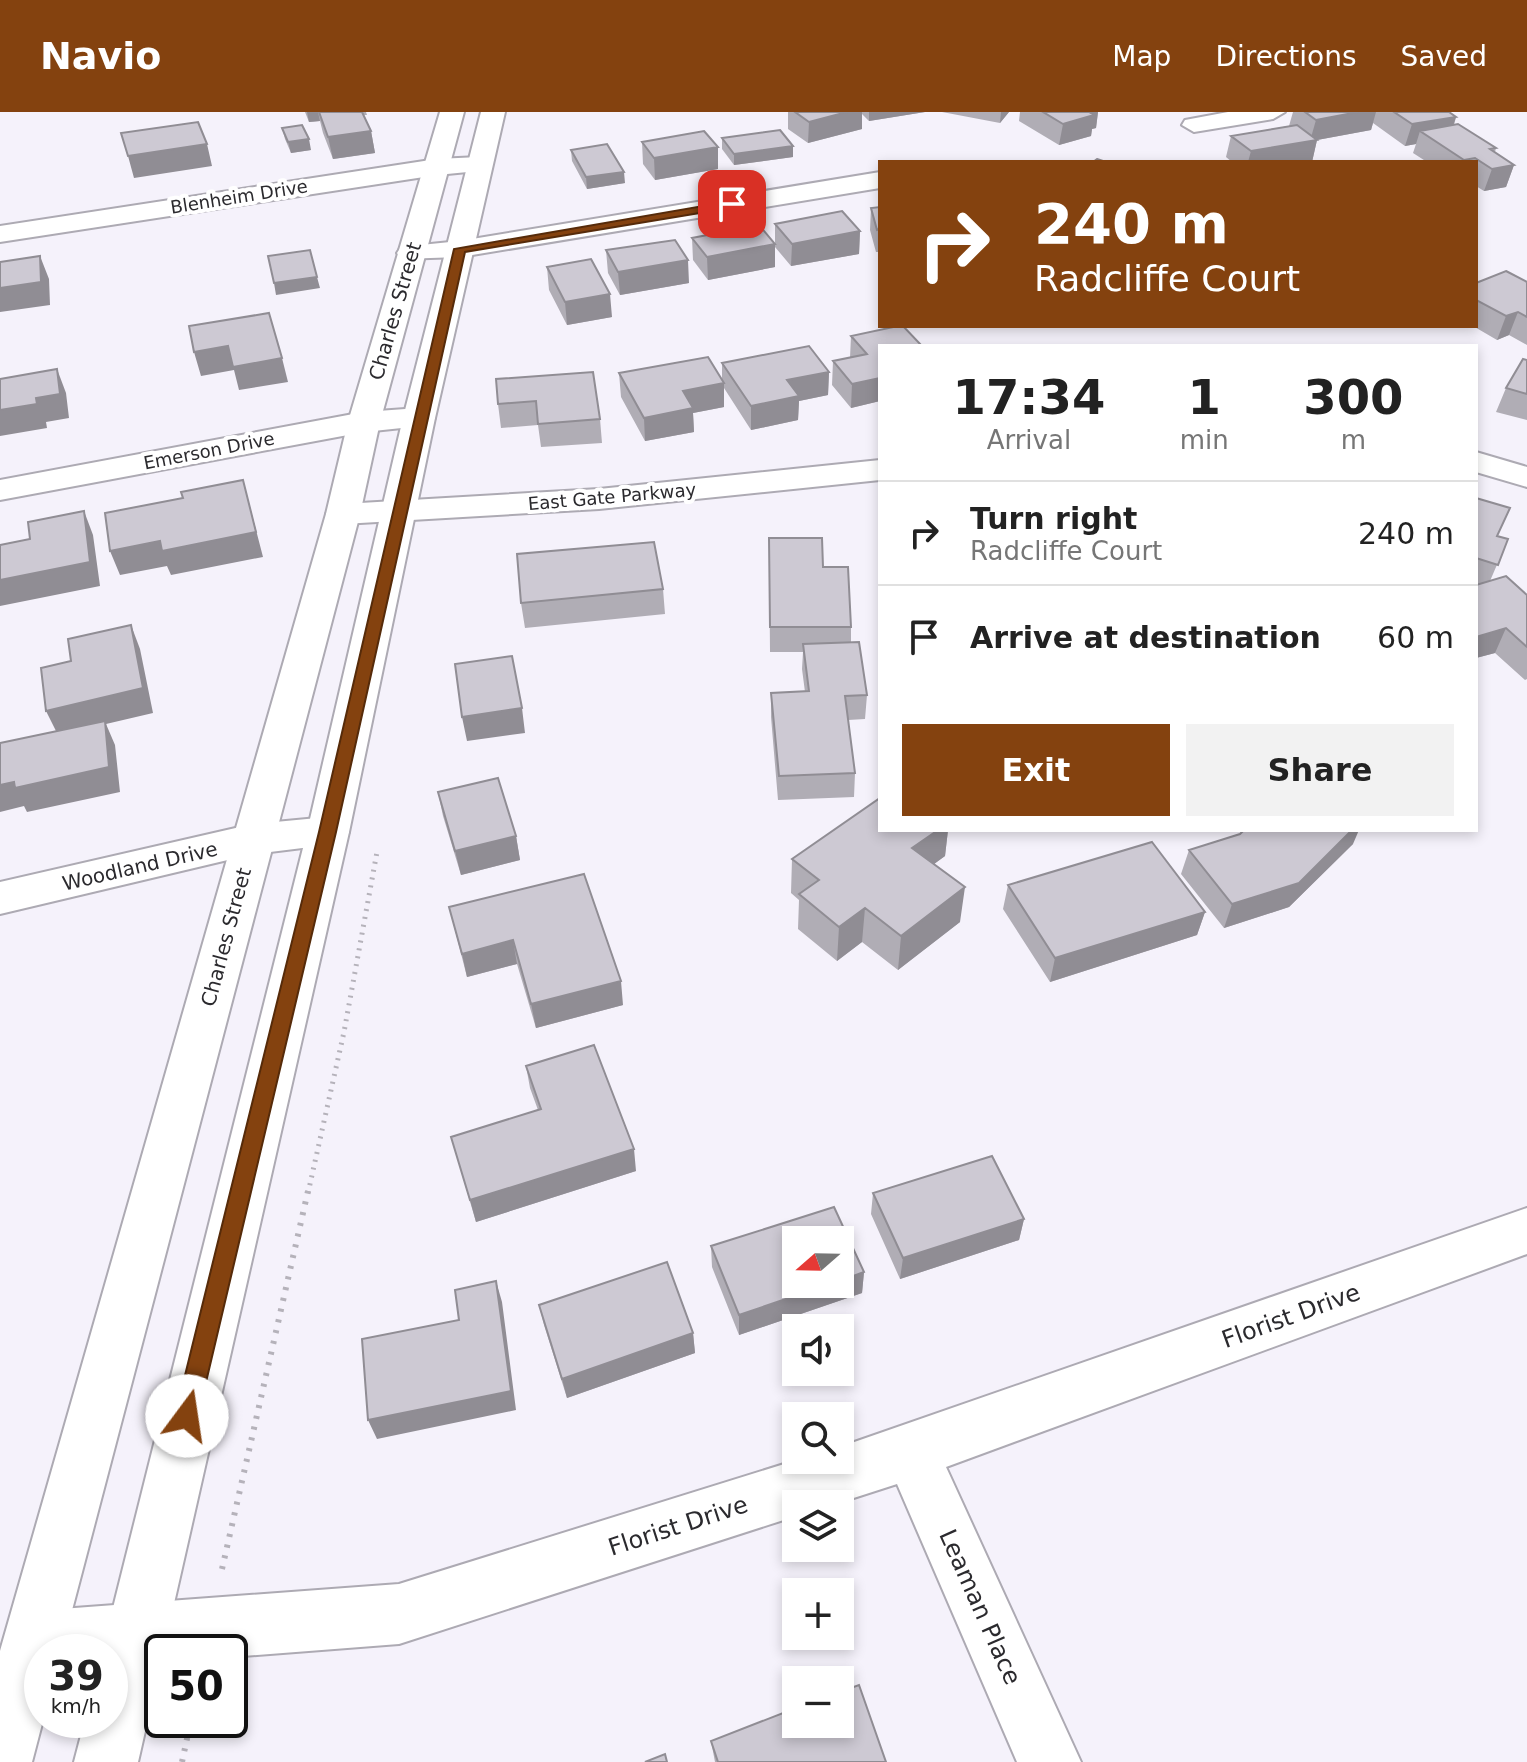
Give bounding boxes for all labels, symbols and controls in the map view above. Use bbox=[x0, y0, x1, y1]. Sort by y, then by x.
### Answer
text: Navio bbox=[40, 34, 161, 78]
text: Map bbox=[1112, 40, 1171, 73]
text: Directions bbox=[1215, 40, 1356, 73]
text: Saved bbox=[1400, 40, 1487, 73]
pin bbox=[698, 170, 766, 238]
street label: Blenheim Drive bbox=[169, 175, 309, 218]
icon: arrive bbox=[710, 182, 754, 226]
text: 240 m bbox=[1034, 191, 1229, 256]
icon: right bbox=[902, 192, 1006, 296]
street label: Charles Street bbox=[364, 239, 426, 383]
text: Radcliffe Court bbox=[1034, 258, 1300, 299]
text: 17:34 bbox=[952, 369, 1105, 425]
text: 1 bbox=[1188, 369, 1221, 425]
text: 300 bbox=[1303, 369, 1403, 425]
text: Arrival bbox=[987, 425, 1071, 455]
text: min bbox=[1180, 425, 1229, 455]
text: m bbox=[1341, 425, 1366, 455]
street label: Emerson Drive bbox=[142, 428, 276, 473]
street label: East Gate Parkway bbox=[527, 479, 697, 514]
text: Turn right bbox=[970, 501, 1137, 536]
icon: right bbox=[902, 511, 946, 555]
text: 240 m bbox=[1358, 516, 1454, 551]
text: Radcliffe Court bbox=[970, 536, 1162, 566]
icon: arrive bbox=[902, 615, 946, 659]
text: Arrive at destination bbox=[970, 620, 1321, 655]
text: 60 m bbox=[1377, 620, 1454, 655]
button: Exit bbox=[902, 724, 1170, 816]
button: Share bbox=[1186, 724, 1454, 816]
street label: Woodland Drive bbox=[60, 836, 220, 896]
street label: Charles Street bbox=[196, 865, 256, 1009]
north arrow bbox=[782, 1226, 854, 1298]
map controls bbox=[782, 1226, 854, 1738]
street label: Florist Drive bbox=[1218, 1278, 1364, 1354]
button: sound bbox=[782, 1314, 854, 1386]
position arrow bbox=[145, 1374, 229, 1458]
button: search bbox=[782, 1402, 854, 1474]
street label: Florist Drive bbox=[605, 1490, 751, 1562]
button: layers bbox=[782, 1490, 854, 1562]
street label: Leaman Place bbox=[933, 1525, 1027, 1689]
button: + bbox=[782, 1578, 854, 1650]
speed limit sign: 50 bbox=[144, 1634, 248, 1738]
text: 39 bbox=[48, 1653, 104, 1699]
button: − bbox=[782, 1666, 854, 1738]
text: km/h bbox=[51, 1694, 101, 1718]

